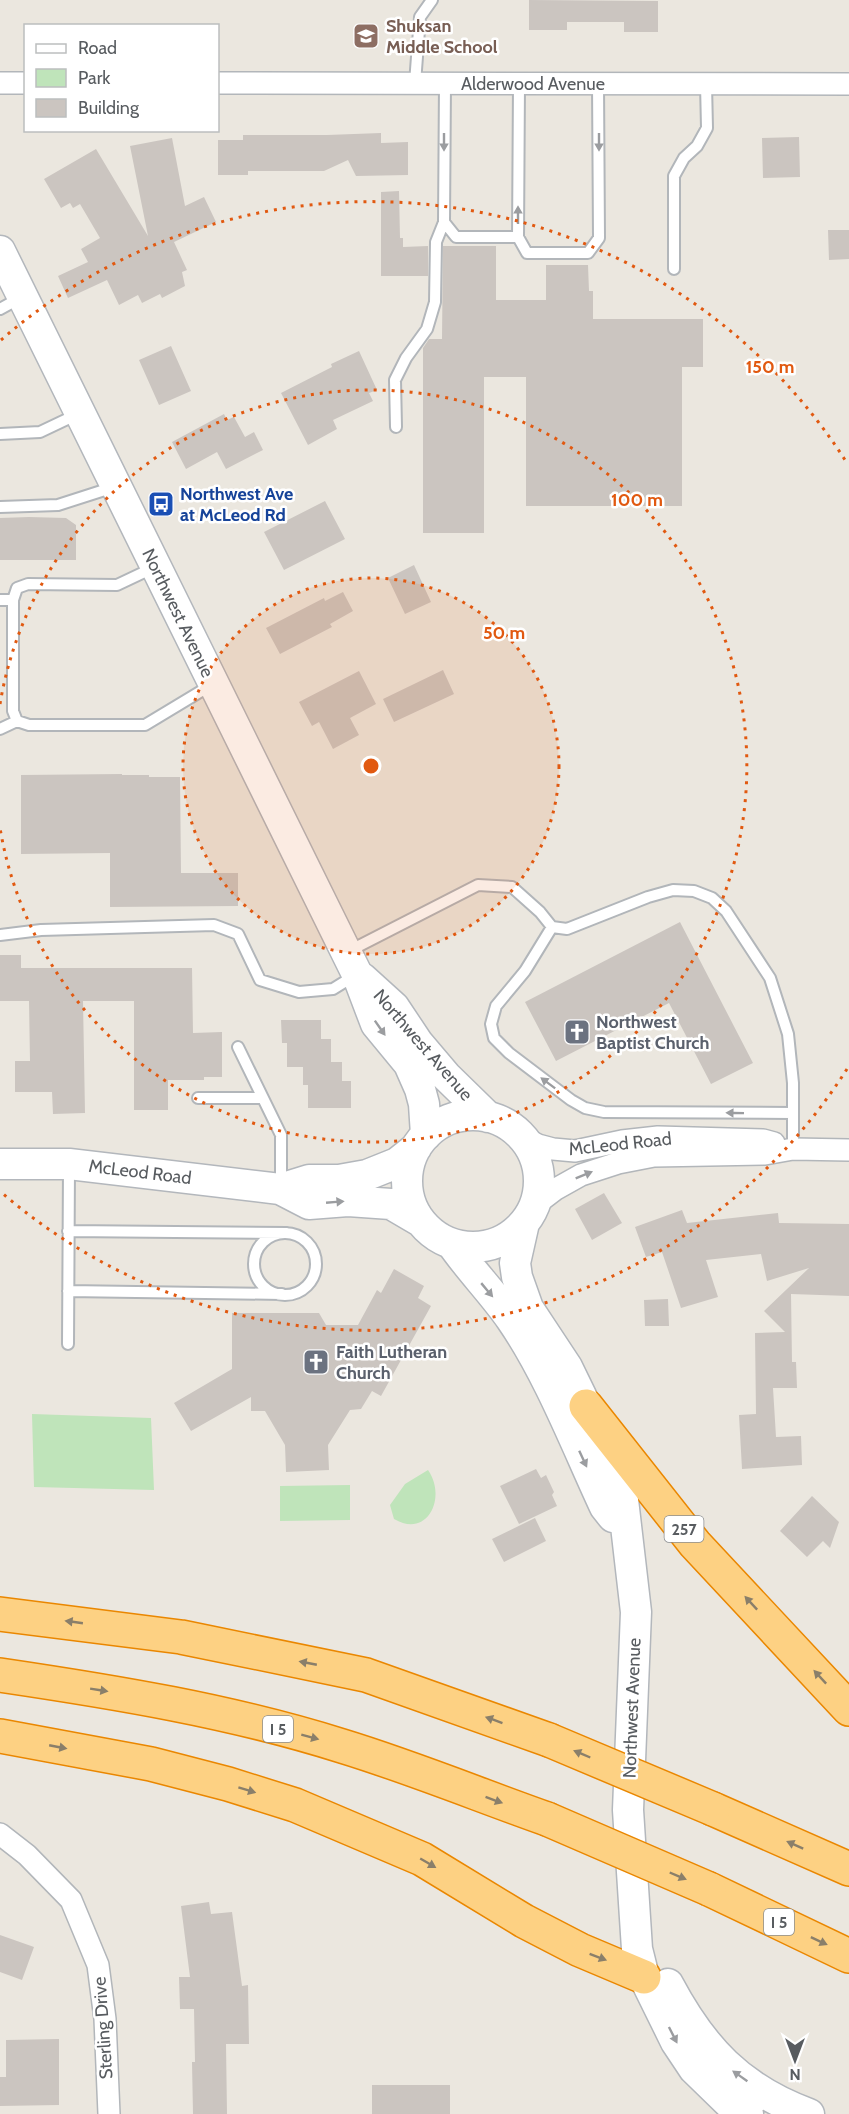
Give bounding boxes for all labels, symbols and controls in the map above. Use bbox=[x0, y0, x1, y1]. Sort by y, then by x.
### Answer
place label: Shuksan Middle School bbox=[386, 15, 498, 58]
school or university icon: Shuksan Middle School bbox=[351, 21, 381, 51]
legend bbox=[24, 24, 219, 132]
text: Road bbox=[78, 37, 117, 59]
text: Park bbox=[78, 67, 111, 89]
street label: Alderwood Avenue bbox=[461, 73, 605, 95]
text: Building bbox=[78, 97, 140, 119]
one-way arrow bbox=[439, 132, 449, 151]
one-way arrow bbox=[594, 133, 604, 152]
one-way arrow bbox=[513, 205, 523, 224]
text: 150 m bbox=[746, 356, 794, 378]
place label: Northwest Ave at McLeod Rd bbox=[180, 483, 293, 526]
bus stop icon: Northwest Ave at McLeod Rd bbox=[146, 489, 176, 519]
text: 100 m bbox=[611, 489, 663, 511]
street label: Northwest Avenue bbox=[137, 545, 219, 681]
text: 50 m bbox=[483, 622, 525, 644]
centre of rings bbox=[361, 756, 381, 776]
street label: Northwest Avenue bbox=[369, 985, 477, 1105]
place label: Northwest Baptist Church bbox=[596, 1011, 709, 1054]
church icon: Northwest Baptist Church bbox=[562, 1017, 592, 1047]
one-way arrow bbox=[374, 1019, 386, 1035]
one-way arrow bbox=[540, 1077, 556, 1089]
one-way arrow bbox=[725, 1108, 744, 1118]
street label: McLeod Road bbox=[567, 1128, 673, 1160]
street label: McLeod Road bbox=[87, 1155, 193, 1189]
one-way arrow bbox=[575, 1170, 593, 1179]
one-way arrow bbox=[325, 1197, 344, 1207]
one-way arrow bbox=[480, 1282, 493, 1297]
place label: Faith Lutheran Church bbox=[336, 1341, 447, 1384]
church icon: Faith Lutheran Church bbox=[301, 1347, 331, 1377]
one-way arrow bbox=[578, 1451, 587, 1468]
road number: 257 bbox=[664, 1516, 704, 1542]
one-way arrow bbox=[745, 1596, 758, 1611]
one-way arrow bbox=[65, 1618, 84, 1627]
street label: Northwest Avenue bbox=[619, 1637, 645, 1779]
one-way arrow bbox=[298, 1658, 317, 1667]
one-way arrow bbox=[814, 1670, 827, 1685]
one-way arrow bbox=[90, 1686, 109, 1695]
one-way arrow bbox=[484, 1715, 502, 1725]
road number: I 5 bbox=[263, 1716, 293, 1742]
one-way arrow bbox=[301, 1733, 319, 1743]
one-way arrow bbox=[48, 1743, 67, 1752]
one-way arrow bbox=[573, 1749, 591, 1758]
one-way arrow bbox=[239, 1786, 257, 1795]
one-way arrow bbox=[486, 1796, 504, 1806]
one-way arrow bbox=[787, 1841, 804, 1850]
one-way arrow bbox=[420, 1858, 437, 1868]
one-way arrow bbox=[669, 1871, 687, 1881]
road number: I 5 bbox=[764, 1909, 794, 1935]
one-way arrow bbox=[810, 1936, 828, 1946]
one-way arrow bbox=[589, 1953, 607, 1963]
street label: Sterling Drive bbox=[88, 1976, 118, 2080]
one-way arrow bbox=[668, 2027, 678, 2044]
north arrow bbox=[765, 2030, 825, 2090]
text: N bbox=[789, 2065, 801, 2084]
one-way arrow bbox=[732, 2070, 748, 2082]

